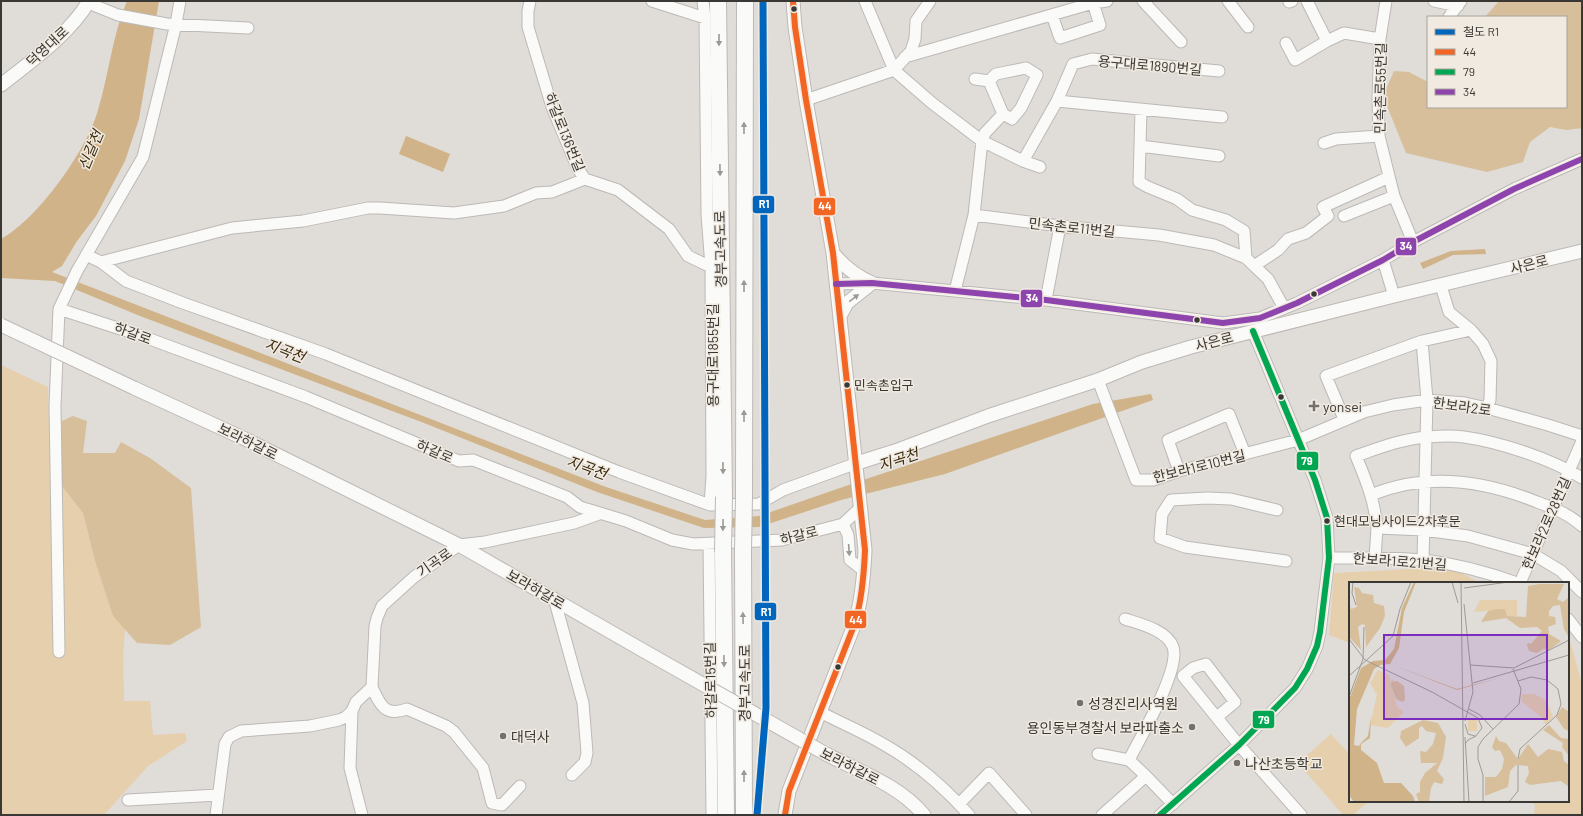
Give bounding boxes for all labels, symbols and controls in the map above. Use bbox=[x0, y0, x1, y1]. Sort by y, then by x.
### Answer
unlabelled marker bbox=[789, 4, 799, 14]
legend bbox=[1427, 16, 1567, 108]
street label: 덕영대로 bbox=[22, 22, 72, 70]
text: 철도 R1 bbox=[1463, 24, 1499, 38]
one-way arrow bbox=[716, 34, 722, 47]
street label: 민속촌로55번길 bbox=[1371, 42, 1389, 134]
text: 44 bbox=[1463, 44, 1476, 58]
street label: 용구대로1890번길 bbox=[1097, 52, 1203, 78]
text: 79 bbox=[1463, 64, 1475, 78]
text: 34 bbox=[1463, 84, 1476, 98]
street label: 하갈로136번길 bbox=[541, 90, 589, 174]
one-way arrow bbox=[741, 121, 747, 134]
water label: 신갈천 bbox=[74, 125, 107, 173]
one-way arrow bbox=[716, 164, 723, 176]
line badge: R1 bbox=[752, 195, 775, 214]
text: R1 bbox=[759, 197, 769, 210]
line badge: 44 bbox=[813, 197, 836, 216]
text: 44 bbox=[818, 199, 832, 212]
street label: 경부고속도로 bbox=[711, 210, 729, 288]
street label: 민속촌로11번길 bbox=[1028, 214, 1116, 240]
line badge: 34 bbox=[1395, 237, 1417, 256]
text: 34 bbox=[1400, 239, 1413, 252]
street label: 사은로 bbox=[1508, 251, 1550, 277]
one-way arrow bbox=[741, 279, 747, 292]
line badge: 34 bbox=[1020, 289, 1043, 308]
unlabelled marker bbox=[1309, 289, 1319, 299]
text: 34 bbox=[1026, 291, 1039, 304]
one-way arrow bbox=[848, 293, 859, 302]
street label: 용구대로1855번길 bbox=[704, 303, 721, 407]
unlabelled marker bbox=[1192, 315, 1202, 325]
street label: 하갈로 bbox=[112, 318, 154, 348]
street label: 사은로 bbox=[1193, 328, 1235, 354]
water label: 지곡천 bbox=[262, 334, 310, 367]
place label: 민속촌입구 bbox=[854, 377, 914, 393]
marker: 민속촌입구 bbox=[842, 380, 852, 390]
unlabelled marker bbox=[1276, 392, 1286, 402]
street label: 한보라2로 bbox=[1432, 393, 1493, 419]
place label: yonsei bbox=[1323, 398, 1362, 415]
marker: yonsei bbox=[1308, 400, 1320, 412]
one-way arrow bbox=[741, 409, 747, 422]
street label: 보라하갈로 bbox=[215, 419, 281, 463]
street label: 하갈로 bbox=[414, 436, 456, 466]
water label: 지곡천 bbox=[876, 443, 923, 474]
street label: 한보라1로10번길 bbox=[1151, 446, 1247, 486]
water label: 지곡천 bbox=[564, 451, 612, 483]
line badge: 79 bbox=[1296, 451, 1319, 471]
text: 79 bbox=[1301, 454, 1313, 467]
one-way arrow bbox=[720, 462, 726, 475]
street label: 한보라2로28번길 bbox=[1518, 474, 1574, 572]
place label: 현대모닝사이드2차후문 bbox=[1334, 513, 1461, 529]
marker: 현대모닝사이드2차후문 bbox=[1322, 516, 1332, 526]
one-way arrow bbox=[720, 519, 726, 532]
street label: 하갈로 bbox=[778, 522, 820, 548]
street label: 기곡로 bbox=[413, 544, 455, 580]
one-way arrow bbox=[846, 544, 853, 556]
street label: 한보라1로21번길 bbox=[1352, 549, 1448, 573]
street label: 보라하갈로 bbox=[504, 566, 568, 613]
inset map bbox=[1349, 582, 1569, 802]
line badge: R1 bbox=[754, 602, 777, 621]
text: R1 bbox=[761, 605, 771, 618]
line badge: 44 bbox=[844, 610, 867, 629]
one-way arrow bbox=[740, 612, 747, 624]
text: 44 bbox=[849, 613, 863, 626]
street label: 하갈로15번길 bbox=[701, 642, 719, 718]
street label: 경부고속도로 bbox=[736, 644, 753, 722]
one-way arrow bbox=[721, 655, 727, 668]
unlabelled marker bbox=[833, 662, 843, 672]
place label: 성경진리사역원 bbox=[1088, 695, 1178, 712]
marker: 성경진리사역원 bbox=[1075, 698, 1085, 708]
line badge: 79 bbox=[1252, 710, 1275, 729]
text: 79 bbox=[1258, 713, 1270, 726]
place label: 용인동부경찰서 보라파출소 bbox=[1027, 719, 1184, 736]
marker: 용인동부경찰서 보라파출소 bbox=[1187, 722, 1197, 732]
place label: 대덕사 bbox=[511, 728, 550, 745]
marker: 대덕사 bbox=[498, 731, 508, 741]
street label: 보라하갈로 bbox=[817, 744, 883, 788]
place label: 나산초등학교 bbox=[1245, 755, 1322, 772]
marker: 나산초등학교 bbox=[1232, 758, 1242, 768]
one-way arrow bbox=[741, 769, 747, 782]

